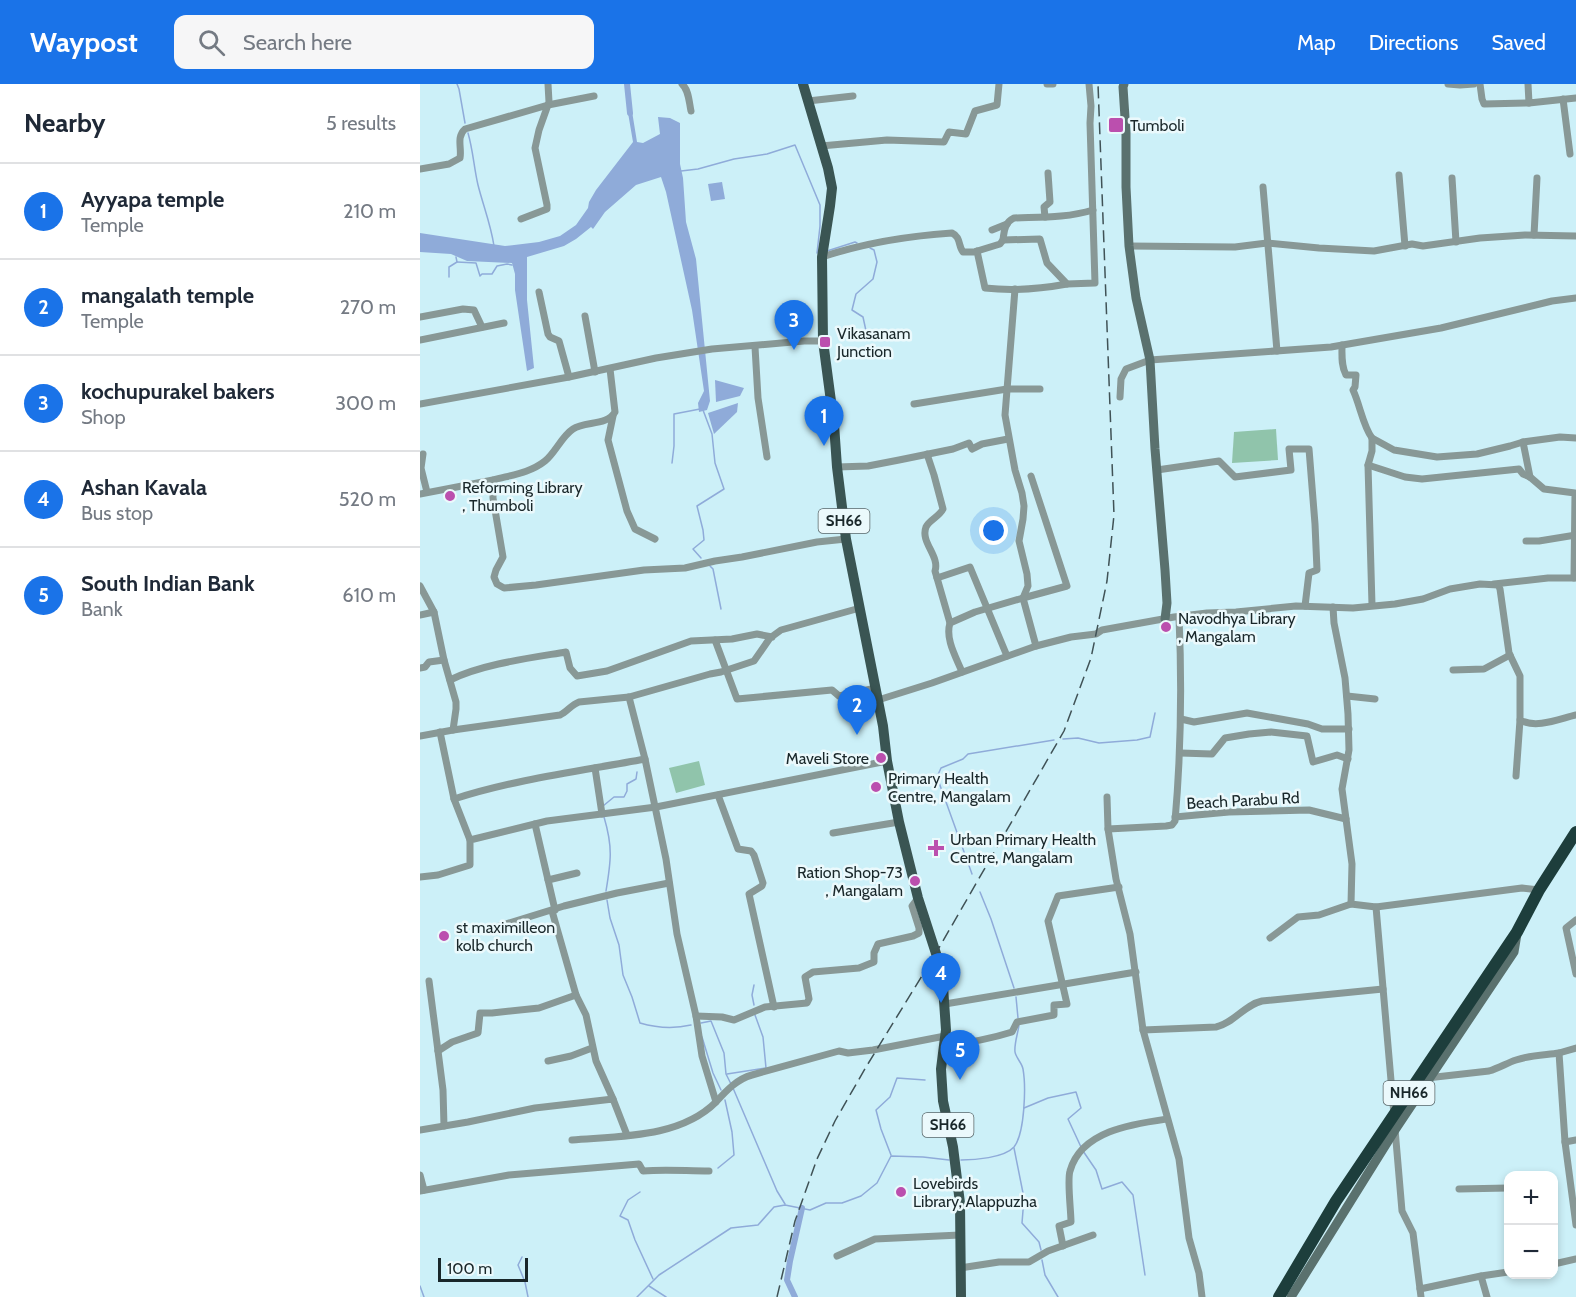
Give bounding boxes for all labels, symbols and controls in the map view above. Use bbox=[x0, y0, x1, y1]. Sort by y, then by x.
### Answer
search box bbox=[174, 15, 594, 69]
text: Waypost bbox=[30, 25, 138, 59]
icon: search bbox=[195, 26, 228, 59]
text: Search here bbox=[243, 29, 352, 56]
text: Map bbox=[1297, 30, 1336, 55]
text: Directions bbox=[1369, 30, 1458, 55]
text: Saved bbox=[1491, 30, 1546, 55]
text: Nearby bbox=[24, 107, 105, 139]
text: 5 results bbox=[326, 111, 396, 135]
marker: Tumboli bbox=[1107, 116, 1125, 134]
place label: Tumboli bbox=[1130, 116, 1184, 135]
text: Ayyapa temple bbox=[81, 186, 224, 213]
text: 1 bbox=[40, 199, 47, 223]
text: 210 m bbox=[343, 199, 396, 223]
text: Temple bbox=[81, 213, 144, 237]
text: mangalath temple bbox=[81, 282, 254, 309]
text: 2 bbox=[38, 295, 49, 319]
text: 270 m bbox=[340, 295, 396, 319]
pin: 3 bbox=[774, 300, 814, 350]
text: Temple bbox=[81, 309, 144, 333]
place label: Vikasanam Junction bbox=[836, 324, 911, 361]
marker: Vikasanam Junction bbox=[818, 335, 832, 349]
text: kochupurakel bakers bbox=[81, 378, 275, 405]
text: 3 bbox=[38, 391, 49, 415]
text: 300 m bbox=[335, 391, 396, 415]
pin: 1 bbox=[804, 396, 844, 446]
text: Shop bbox=[81, 405, 126, 429]
text: Ashan Kavala bbox=[81, 474, 207, 501]
place label: Reforming Library , Thumboli bbox=[462, 478, 583, 515]
text: 4 bbox=[37, 487, 50, 511]
text: 520 m bbox=[339, 487, 396, 511]
marker: Reforming Library , Thumboli bbox=[443, 489, 457, 503]
text: Bus stop bbox=[81, 501, 153, 525]
road number: SH66 bbox=[818, 509, 870, 533]
your location bbox=[979, 516, 1008, 545]
text: South Indian Bank bbox=[81, 570, 255, 597]
text: 5 bbox=[38, 583, 49, 607]
text: 610 m bbox=[342, 583, 396, 607]
text: Bank bbox=[81, 597, 123, 621]
place label: Navodhya Library , Mangalam bbox=[1178, 609, 1296, 646]
marker: Navodhya Library , Mangalam bbox=[1159, 620, 1173, 634]
pin: 2 bbox=[838, 686, 876, 735]
place label: Maveli Store bbox=[786, 749, 869, 768]
marker: Maveli Store bbox=[874, 751, 888, 765]
place label: Primary Health Centre, Mangalam bbox=[888, 769, 1011, 806]
marker: Primary Health Centre, Mangalam bbox=[869, 780, 883, 794]
street label: Beach Parabu Rd bbox=[1186, 788, 1300, 813]
place label: Urban Primary Health Centre, Mangalam bbox=[950, 830, 1096, 867]
marker: Urban Primary Health Centre, Mangalam bbox=[927, 839, 945, 857]
place label: Ration Shop-73 , Mangalam bbox=[797, 863, 903, 900]
marker: Ration Shop-73 , Mangalam bbox=[908, 874, 922, 888]
place label: st maximilleon kolb church bbox=[456, 918, 555, 955]
marker: st maximilleon kolb church bbox=[437, 929, 451, 943]
pin: 4 bbox=[922, 954, 960, 1003]
pin: 5 bbox=[940, 1030, 980, 1080]
road number: NH66 bbox=[1384, 1081, 1434, 1105]
road number: SH66 bbox=[922, 1113, 974, 1137]
map controls bbox=[1504, 1171, 1558, 1279]
button: + bbox=[1504, 1171, 1558, 1225]
place label: Lovebirds Library, Alappuzha bbox=[913, 1174, 1037, 1211]
marker: Lovebirds Library, Alappuzha bbox=[894, 1185, 908, 1199]
button: − bbox=[1504, 1225, 1558, 1279]
scale bar bbox=[438, 1255, 528, 1282]
text: 100 m bbox=[447, 1259, 492, 1278]

